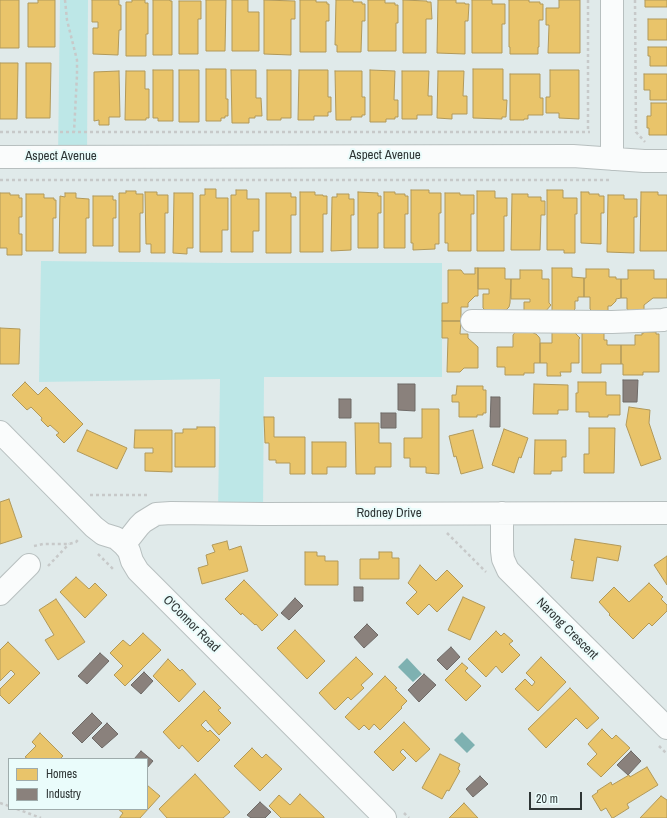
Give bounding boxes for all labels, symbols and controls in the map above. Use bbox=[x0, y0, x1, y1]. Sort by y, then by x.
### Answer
street label: Aspect Avenue bbox=[349, 148, 421, 164]
street label: Aspect Avenue bbox=[25, 149, 97, 165]
street label: Rodney Drive bbox=[356, 506, 422, 522]
street label: O'Connor Road bbox=[159, 592, 223, 656]
street label: Narong Crescent bbox=[533, 595, 601, 663]
legend bbox=[8, 758, 148, 810]
text: Homes bbox=[46, 766, 77, 782]
scale bar bbox=[531, 784, 584, 810]
text: Industry bbox=[46, 786, 81, 802]
text: 20 m bbox=[536, 791, 558, 807]

